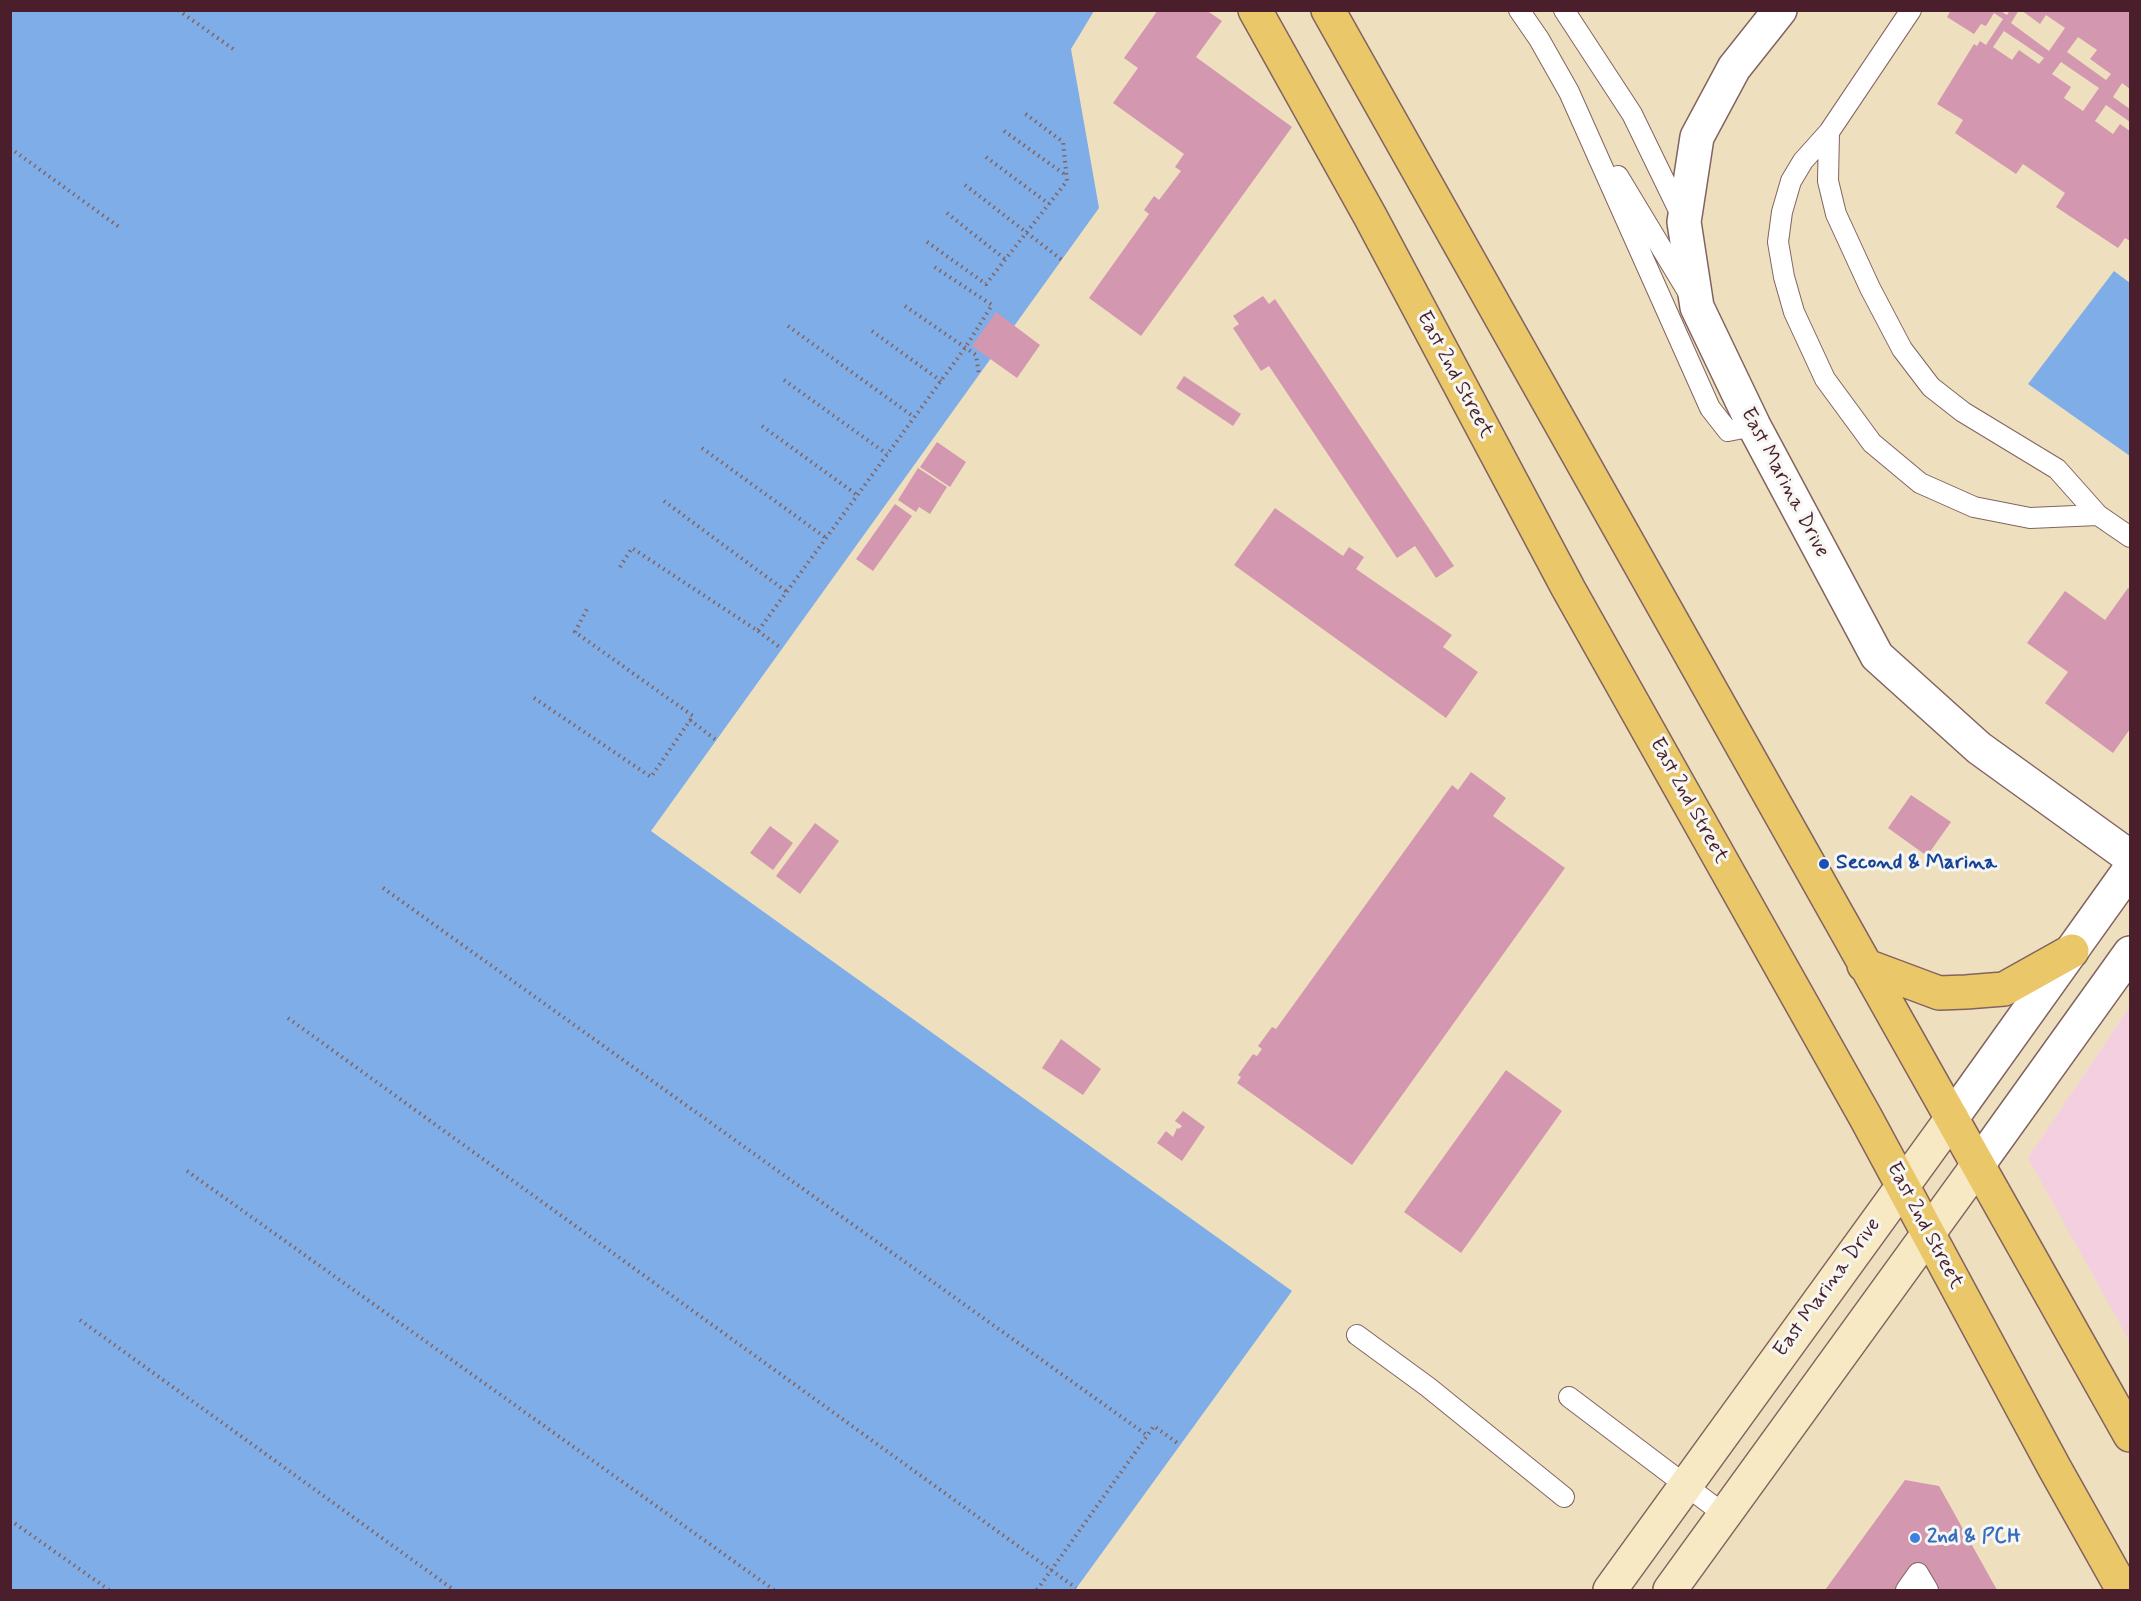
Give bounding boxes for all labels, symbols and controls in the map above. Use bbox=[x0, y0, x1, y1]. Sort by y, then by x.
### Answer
street label: East 2nd Street bbox=[1410, 307, 1498, 443]
street label: East Marina Drive bbox=[1734, 404, 1834, 562]
street label: East 2nd Street bbox=[1643, 734, 1733, 868]
place label: Second & Marina bbox=[1836, 851, 1997, 877]
marker: Second & Marina bbox=[1817, 857, 1831, 871]
street label: East 2nd Street bbox=[1880, 1158, 1968, 1294]
street label: East Marina Drive bbox=[1769, 1214, 1887, 1362]
place label: 2nd & PCH bbox=[1927, 1525, 2020, 1551]
marker: 2nd & PCH bbox=[1908, 1531, 1922, 1545]

